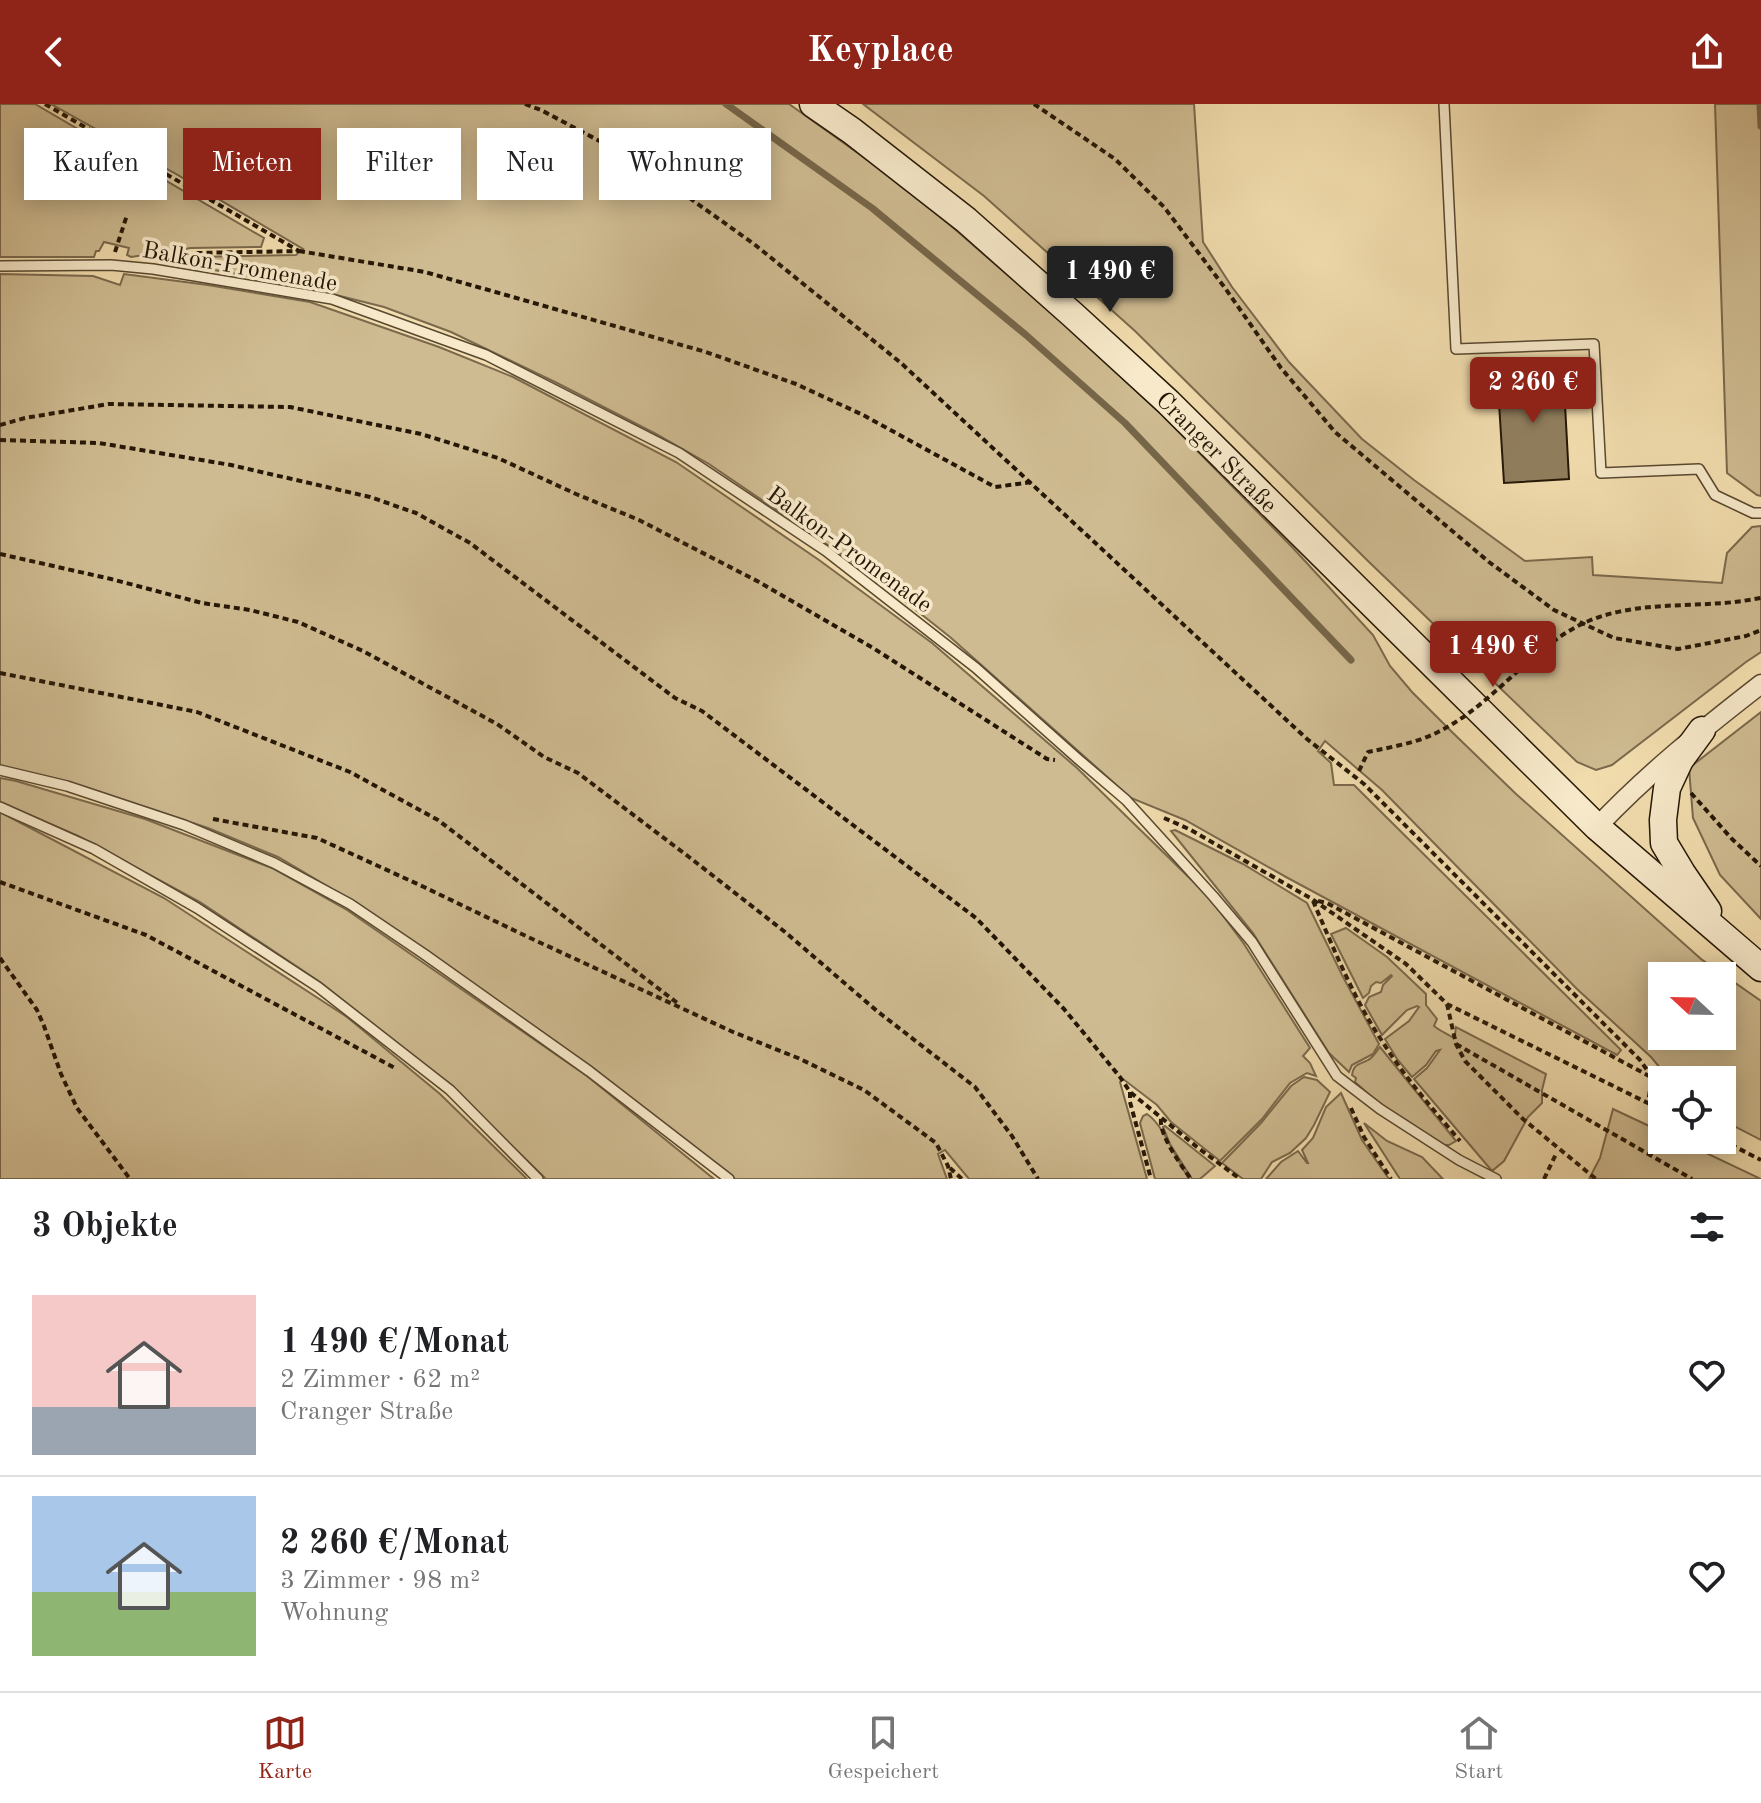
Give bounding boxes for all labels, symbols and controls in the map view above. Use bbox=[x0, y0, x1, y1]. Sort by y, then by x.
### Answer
icon: back bbox=[32, 30, 76, 74]
icon: share bbox=[1685, 30, 1729, 74]
text: Keyplace bbox=[807, 34, 954, 70]
chip: Kaufen bbox=[24, 128, 167, 200]
chip: Mieten bbox=[183, 128, 321, 200]
chip: Filter bbox=[337, 128, 461, 200]
chip: Neu bbox=[477, 128, 583, 200]
chip: Wohnung bbox=[599, 128, 771, 200]
street label: Balkon-Promenade bbox=[140, 239, 339, 297]
pin: 1 490 € bbox=[1036, 246, 1184, 314]
text: 1 490 € bbox=[1065, 259, 1155, 285]
pin: 2 260 € bbox=[1459, 357, 1607, 425]
text: 2 260 € bbox=[1488, 370, 1578, 396]
street label: Cranger Straße bbox=[1151, 388, 1281, 518]
street label: Balkon-Promenade bbox=[762, 483, 936, 618]
pin: 1 490 € bbox=[1419, 621, 1567, 689]
text: 1 490 € bbox=[1448, 634, 1538, 660]
north arrow bbox=[1648, 962, 1736, 1050]
map controls bbox=[1648, 962, 1736, 1154]
button: locate bbox=[1648, 1066, 1736, 1154]
icon: filters bbox=[1685, 1205, 1729, 1249]
text: 3 Objekte bbox=[32, 1210, 178, 1244]
text: 1 490 €/Monat bbox=[280, 1326, 509, 1360]
icon: home bbox=[96, 1327, 192, 1423]
icon: heart bbox=[1685, 1353, 1729, 1397]
text: 2 Zimmer · 62 m² bbox=[280, 1367, 480, 1393]
text: Cranger Straße bbox=[280, 1399, 453, 1425]
text: 2 260 €/Monat bbox=[280, 1527, 509, 1561]
icon: home bbox=[96, 1528, 192, 1624]
icon: heart bbox=[1685, 1554, 1729, 1598]
text: 3 Zimmer · 98 m² bbox=[280, 1568, 480, 1594]
text: Wohnung bbox=[280, 1600, 388, 1626]
tab: Karte bbox=[258, 1711, 312, 1786]
tab: Gespeichert bbox=[828, 1711, 939, 1786]
tab: Start bbox=[1454, 1711, 1503, 1786]

